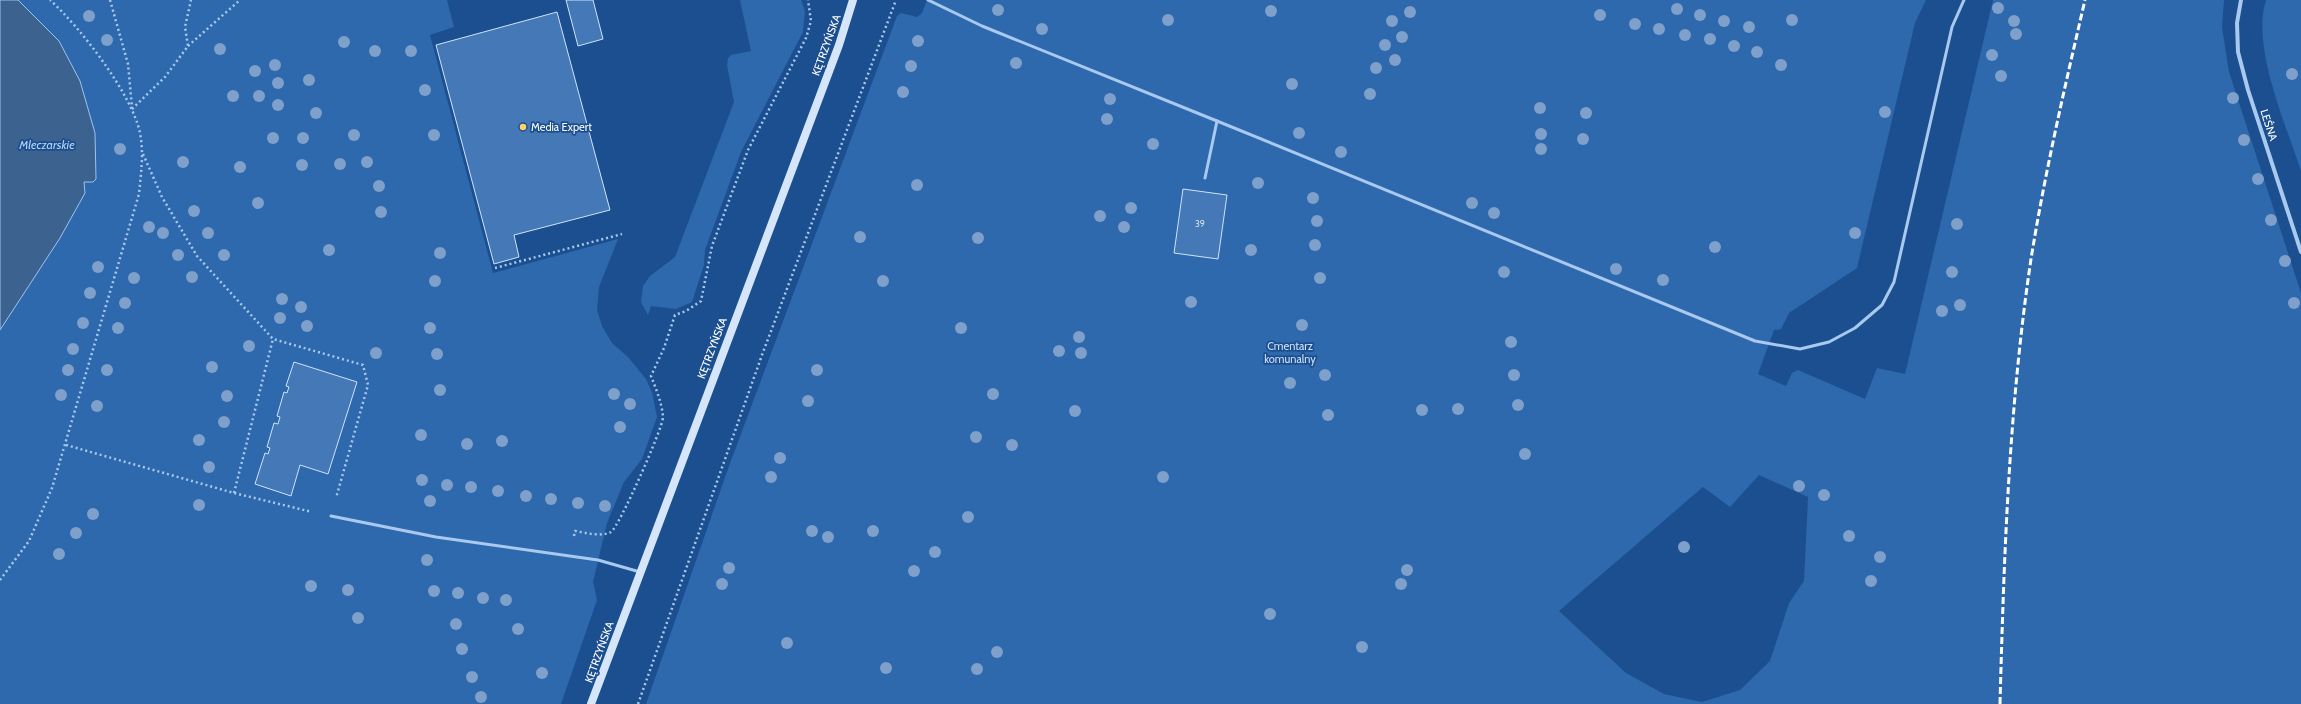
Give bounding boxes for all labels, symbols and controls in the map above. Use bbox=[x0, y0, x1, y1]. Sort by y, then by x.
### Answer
street label: KĘTRZYŃSKA bbox=[808, 12, 844, 78]
street label: LEŚNA bbox=[2257, 107, 2281, 143]
place label: Media Expert bbox=[531, 120, 592, 134]
marker: Media Expert bbox=[518, 122, 528, 132]
water label: Mleczarskie bbox=[18, 137, 75, 152]
house number: 39 bbox=[1195, 218, 1205, 229]
street label: KĘTRZYŃSKA bbox=[694, 315, 730, 381]
park label: Cmentarz komunalny bbox=[1264, 339, 1316, 366]
street label: KĘTRZYŃSKA bbox=[581, 619, 617, 685]

